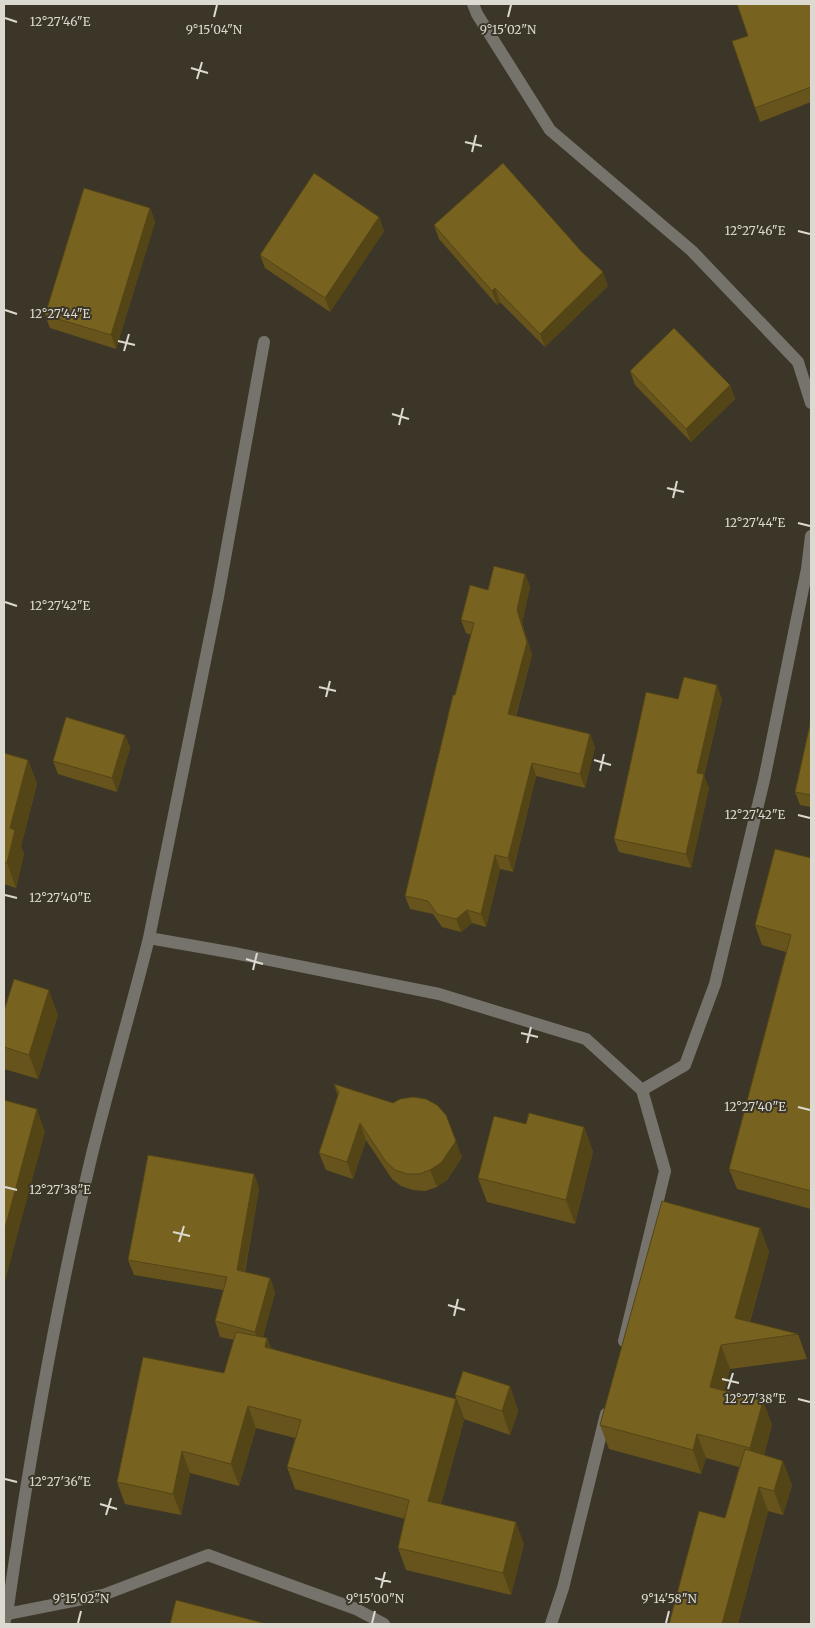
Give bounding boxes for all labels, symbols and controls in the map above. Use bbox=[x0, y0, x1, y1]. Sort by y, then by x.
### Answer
text: 12°27'46"E bbox=[30, 14, 91, 29]
text: 9°15'04"N bbox=[186, 22, 243, 37]
text: 9°15'02"N bbox=[480, 22, 537, 37]
text: 12°27'46"E bbox=[725, 223, 786, 238]
text: 12°27'44"E bbox=[30, 306, 91, 321]
text: 12°27'44"E bbox=[725, 515, 786, 530]
text: 12°27'42"E bbox=[30, 598, 91, 613]
text: 12°27'42"E bbox=[725, 807, 786, 822]
text: 12°27'40"E bbox=[29, 890, 91, 905]
text: 12°27'40"E bbox=[724, 1099, 786, 1114]
text: 12°27'38"E bbox=[29, 1182, 91, 1197]
text: 12°27'38"E bbox=[724, 1391, 786, 1406]
text: 12°27'36"E bbox=[29, 1474, 91, 1489]
text: 9°15'02"N bbox=[53, 1591, 110, 1606]
text: 9°15'00"N bbox=[346, 1591, 405, 1606]
text: 9°14'58"N bbox=[641, 1591, 698, 1606]

